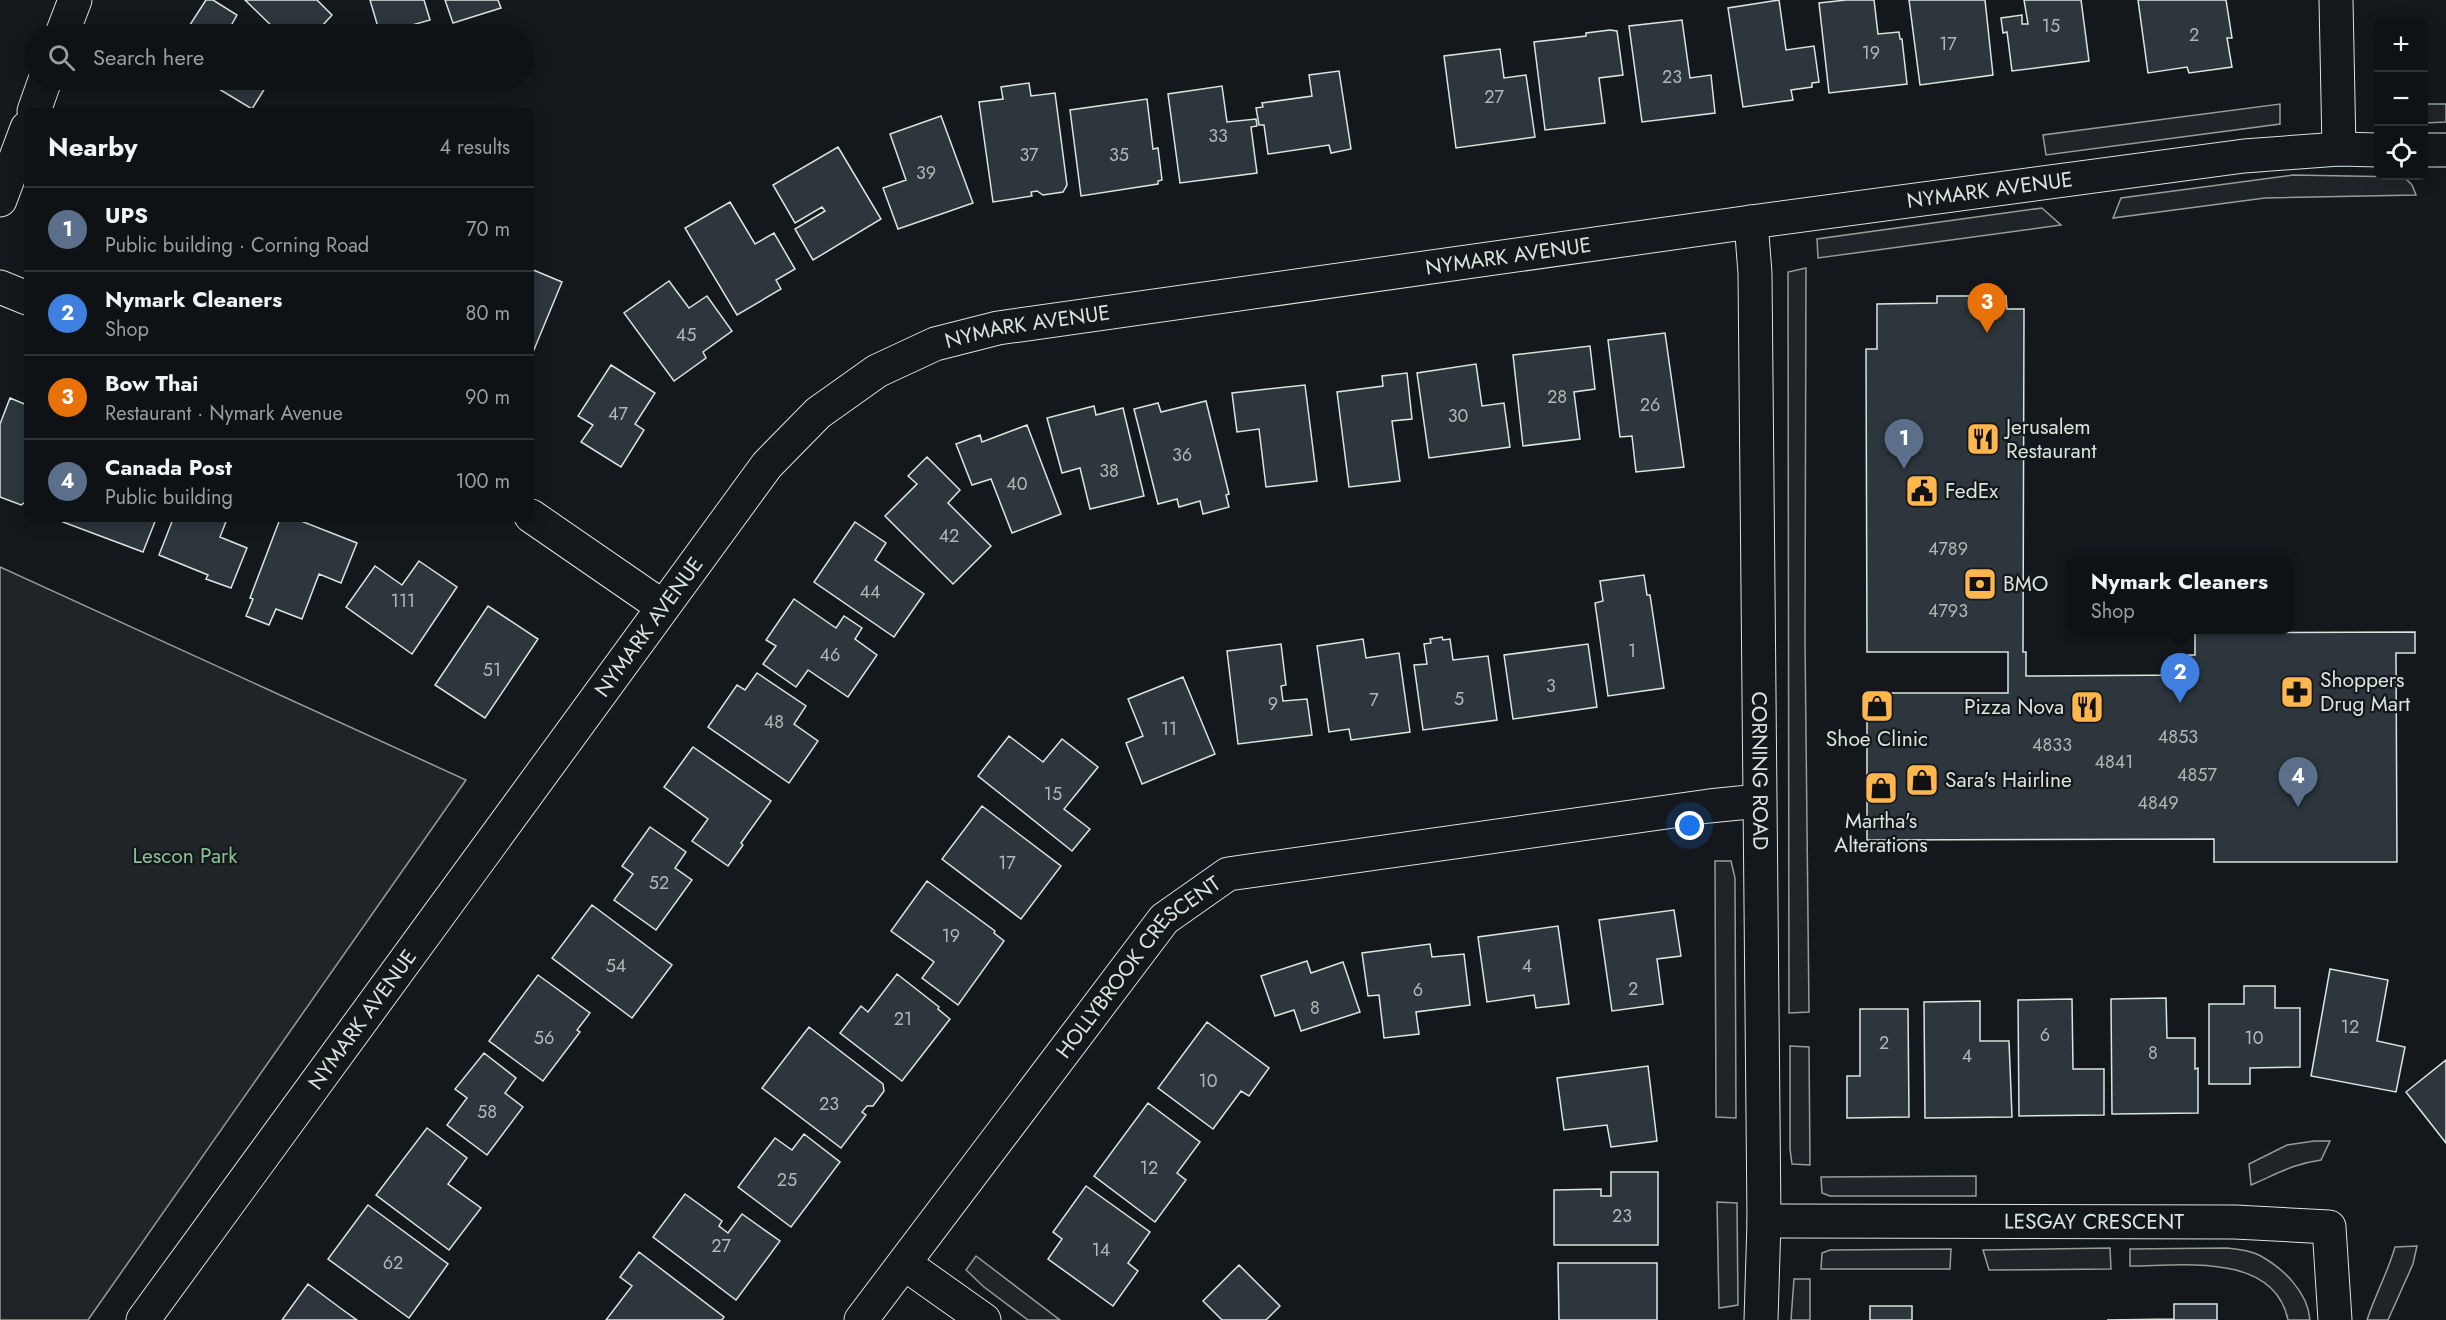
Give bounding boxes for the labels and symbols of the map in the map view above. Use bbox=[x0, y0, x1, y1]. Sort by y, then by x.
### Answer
house number: 15 bbox=[2042, 13, 2060, 39]
house number: 2 bbox=[2189, 22, 2199, 48]
house number: 17 bbox=[1939, 31, 1957, 57]
house number: 19 bbox=[1862, 40, 1880, 66]
house number: 23 bbox=[1662, 64, 1682, 90]
house number: 27 bbox=[1484, 84, 1504, 110]
house number: 33 bbox=[1208, 123, 1228, 149]
house number: 37 bbox=[1019, 142, 1039, 168]
house number: 35 bbox=[1109, 142, 1129, 168]
house number: 39 bbox=[916, 160, 936, 186]
street label: NYMARK AVENUE bbox=[1905, 164, 2075, 216]
street label: NYMARK AVENUE bbox=[1423, 230, 1593, 283]
pin: 3 bbox=[1968, 284, 2006, 333]
street label: NYMARK AVENUE bbox=[942, 297, 1112, 356]
house number: 45 bbox=[676, 322, 696, 348]
house number: 28 bbox=[1547, 384, 1567, 410]
house number: 26 bbox=[1640, 392, 1660, 418]
house number: 47 bbox=[608, 401, 629, 427]
house number: 30 bbox=[1448, 403, 1469, 429]
place label: Jerusalem Restaurant bbox=[2003, 412, 2097, 466]
pin: 1 bbox=[1884, 420, 1924, 469]
restaurant icon: Jerusalem Restaurant bbox=[1965, 421, 2001, 457]
house number: 36 bbox=[1172, 442, 1192, 468]
house number: 38 bbox=[1099, 458, 1119, 484]
house number: 40 bbox=[1006, 471, 1028, 497]
public building icon: FedEx bbox=[1904, 473, 1940, 509]
place label: FedEx bbox=[1945, 476, 1998, 506]
house number: 42 bbox=[939, 523, 959, 549]
house number: 4789 bbox=[1928, 536, 1968, 562]
street label: NYMARK AVENUE bbox=[587, 551, 710, 703]
bank icon: BMO bbox=[1962, 566, 1998, 602]
place label: BMO bbox=[2003, 569, 2048, 599]
house number: 44 bbox=[860, 579, 881, 605]
house number: 111 bbox=[391, 588, 415, 614]
house number: 4793 bbox=[1928, 598, 1968, 624]
house number: 1 bbox=[1628, 638, 1636, 664]
house number: 46 bbox=[820, 642, 840, 668]
pin: 2 bbox=[2160, 654, 2200, 703]
house number: 51 bbox=[483, 657, 501, 683]
place label: Shoppers Drug Mart bbox=[2320, 665, 2410, 719]
house number: 3 bbox=[1546, 673, 1556, 699]
pharmacy icon: Shoppers Drug Mart bbox=[2279, 674, 2315, 710]
house number: 5 bbox=[1454, 686, 1464, 712]
house number: 7 bbox=[1369, 687, 1379, 713]
shop icon: Shoe Clinic bbox=[1859, 688, 1895, 724]
restaurant icon: Pizza Nova bbox=[2069, 689, 2105, 725]
house number: 9 bbox=[1268, 691, 1278, 717]
street label: CORNING ROAD bbox=[1744, 691, 1775, 850]
place label: Pizza Nova bbox=[1964, 692, 2064, 722]
house number: 48 bbox=[764, 709, 784, 735]
house number: 11 bbox=[1161, 716, 1177, 742]
place label: Shoe Clinic bbox=[1826, 724, 1928, 754]
house number: 4853 bbox=[2158, 724, 2198, 750]
house number: 4833 bbox=[2032, 732, 2072, 758]
house number: 4841 bbox=[2095, 749, 2133, 775]
pin: 4 bbox=[2278, 758, 2318, 807]
shop icon: Sara's Hairline bbox=[1904, 762, 1940, 798]
house number: 4857 bbox=[2177, 762, 2218, 788]
place label: Sara's Hairline bbox=[1945, 765, 2072, 795]
shop icon: Martha's Alterations bbox=[1863, 770, 1899, 806]
house number: 15 bbox=[1044, 781, 1062, 807]
house number: 4849 bbox=[2137, 790, 2179, 816]
place label: Martha's Alterations bbox=[1834, 806, 1928, 860]
your location bbox=[1675, 811, 1704, 840]
park label: Lescon Park bbox=[133, 841, 238, 871]
house number: 17 bbox=[998, 850, 1016, 876]
street label: HOLLYBROOK CRESCENT bbox=[1049, 869, 1227, 1065]
house number: 52 bbox=[649, 870, 669, 896]
house number: 19 bbox=[942, 923, 960, 949]
street label: NYMARK AVENUE bbox=[301, 943, 424, 1096]
house number: 54 bbox=[606, 953, 626, 979]
house number: 4 bbox=[1522, 953, 1532, 979]
house number: 2 bbox=[1628, 976, 1638, 1002]
house number: 6 bbox=[1413, 977, 1423, 1003]
house number: 8 bbox=[1310, 995, 1320, 1021]
house number: 21 bbox=[894, 1006, 912, 1032]
house number: 12 bbox=[2341, 1014, 2359, 1040]
house number: 6 bbox=[2040, 1022, 2050, 1048]
house number: 56 bbox=[534, 1025, 554, 1051]
house number: 10 bbox=[2245, 1025, 2264, 1051]
house number: 2 bbox=[1879, 1030, 1889, 1056]
house number: 8 bbox=[2148, 1040, 2158, 1066]
house number: 4 bbox=[1962, 1043, 1972, 1069]
house number: 10 bbox=[1199, 1068, 1218, 1094]
house number: 23 bbox=[819, 1091, 839, 1117]
house number: 58 bbox=[477, 1099, 497, 1125]
house number: 12 bbox=[1140, 1155, 1158, 1181]
house number: 25 bbox=[777, 1167, 797, 1193]
house number: 23 bbox=[1612, 1203, 1632, 1229]
street label: LESGAY CRESCENT bbox=[2004, 1207, 2184, 1237]
house number: 27 bbox=[711, 1233, 731, 1259]
house number: 14 bbox=[1092, 1237, 1110, 1263]
house number: 62 bbox=[383, 1250, 403, 1276]

